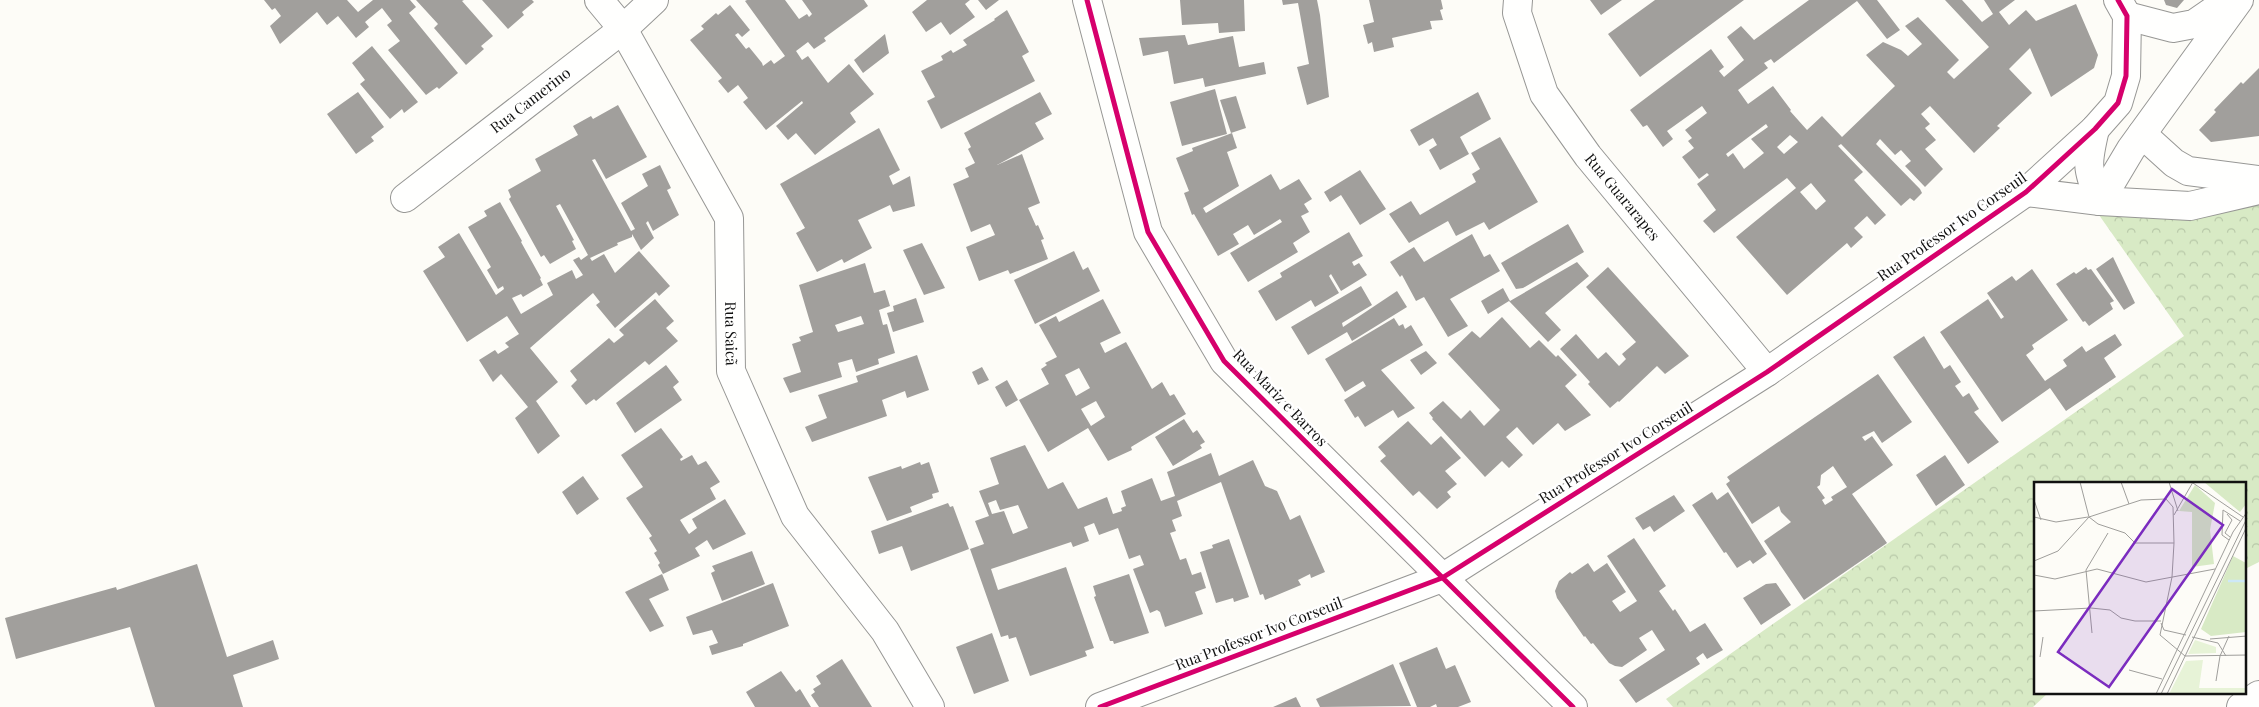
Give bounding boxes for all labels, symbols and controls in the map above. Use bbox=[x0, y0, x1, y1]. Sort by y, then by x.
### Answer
street label: Rua Camerino bbox=[486, 62, 574, 137]
street label: Rua Guararapes bbox=[1581, 149, 1665, 244]
street label: Rua Professor Ivo Corseuil bbox=[1873, 167, 2030, 285]
street label: Rua Saicã bbox=[721, 301, 742, 366]
street label: Rua Mariz e Barros bbox=[1229, 344, 1332, 450]
street label: Rua Professor Ivo Corseuil bbox=[1535, 397, 1696, 508]
inset map bbox=[2034, 482, 2246, 694]
street label: Rua Professor Ivo Corseuil bbox=[1172, 592, 1345, 674]

